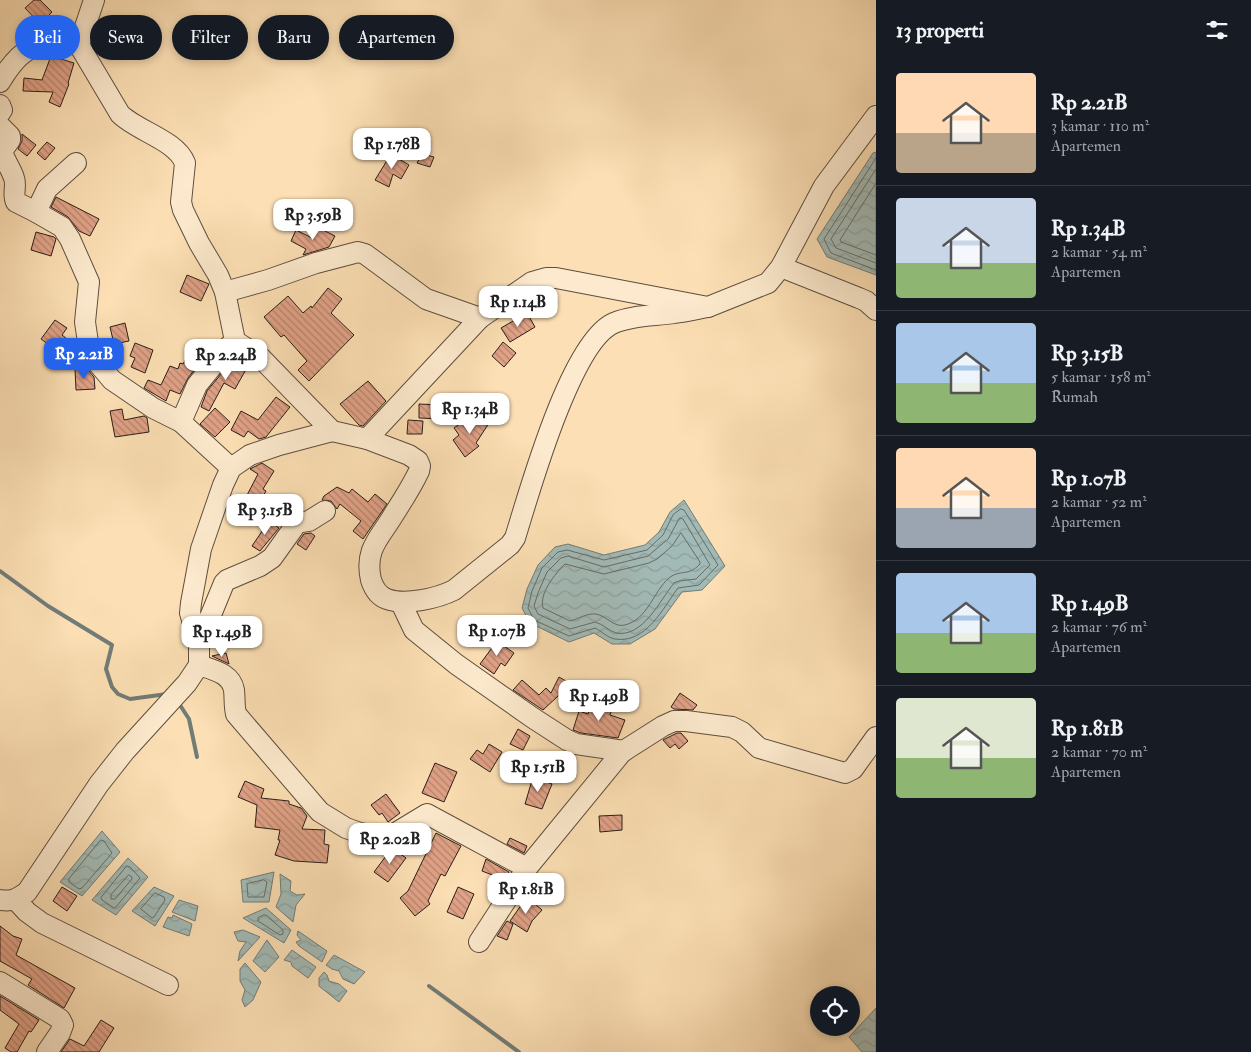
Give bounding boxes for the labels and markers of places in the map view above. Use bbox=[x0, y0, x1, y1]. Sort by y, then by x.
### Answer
pin: Rp 1.78B bbox=[340, 128, 444, 170]
pin: Rp 3.59B bbox=[261, 198, 365, 241]
pin: Rp 1.14B bbox=[466, 286, 570, 328]
pin: Rp 2.21B bbox=[32, 338, 136, 380]
pin: Rp 2.24B bbox=[174, 338, 278, 381]
pin: Rp 1.34B bbox=[418, 392, 522, 435]
pin: Rp 3.15B bbox=[213, 494, 317, 536]
pin: Rp 1.07B bbox=[445, 614, 549, 657]
pin: Rp 1.49B bbox=[170, 616, 274, 658]
pin: Rp 1.49B bbox=[547, 680, 651, 722]
pin: Rp 1.51B bbox=[486, 750, 590, 793]
pin: Rp 2.02B bbox=[338, 822, 442, 865]
pin: Rp 1.81B bbox=[474, 872, 578, 915]

